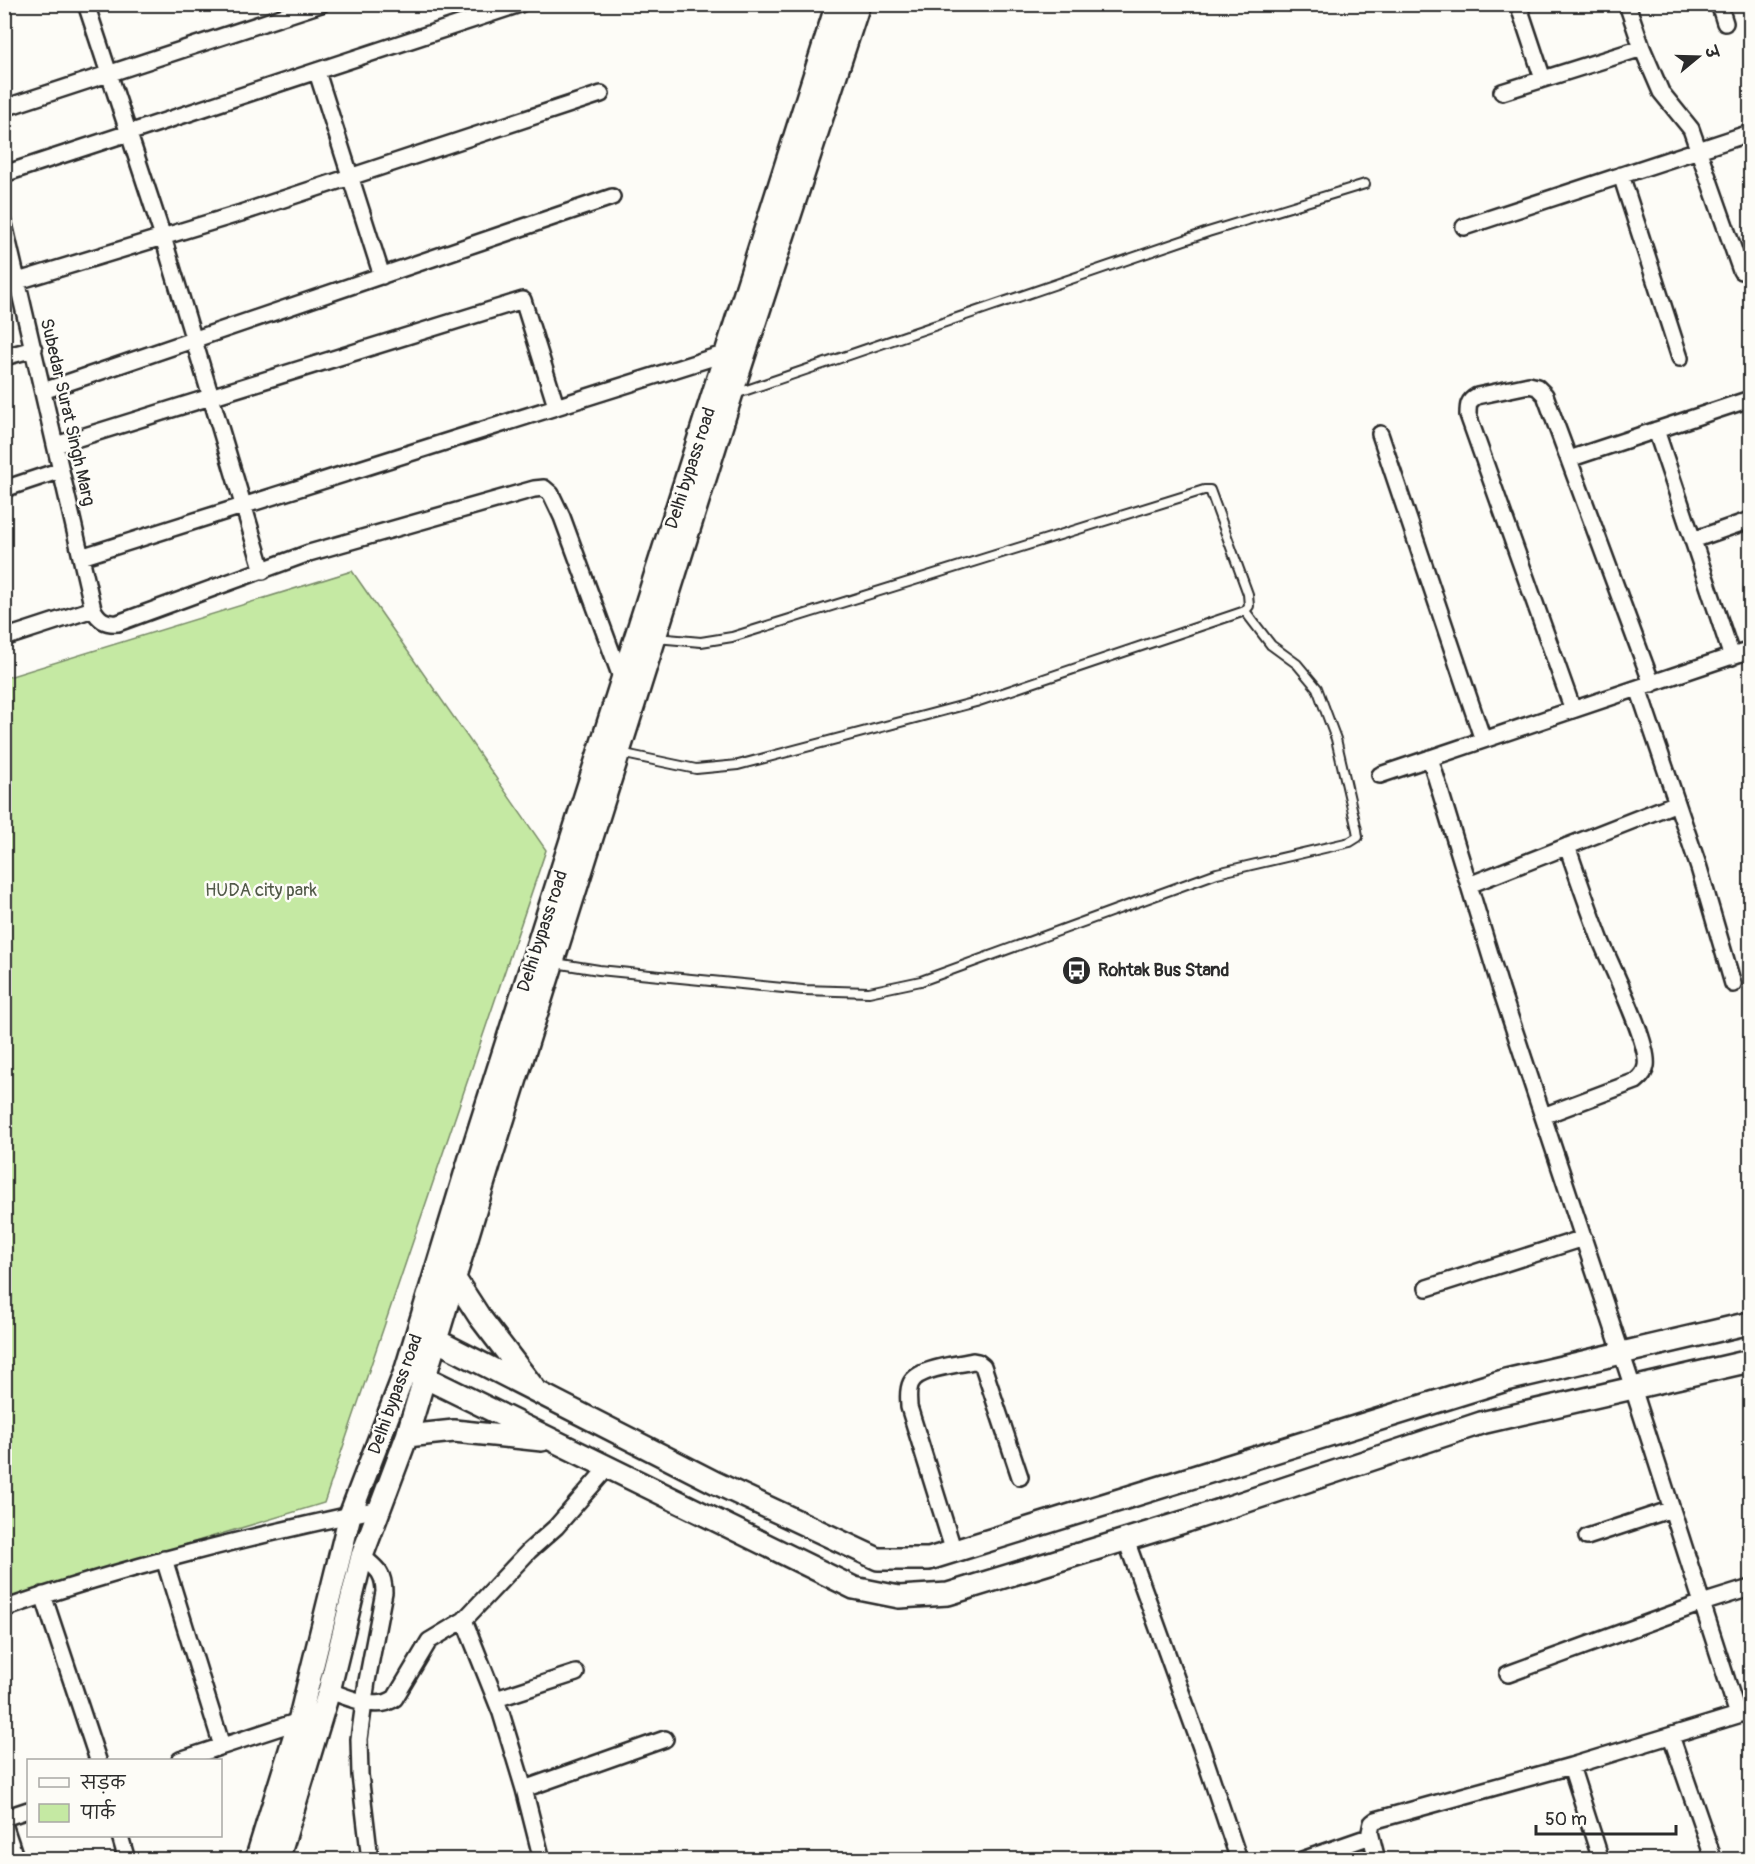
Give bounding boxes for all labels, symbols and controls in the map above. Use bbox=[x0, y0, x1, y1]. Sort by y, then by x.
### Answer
north arrow bbox=[1668, 27, 1728, 87]
text: उ bbox=[1699, 42, 1723, 62]
street label: Subedar Surat Singh Marg bbox=[35, 316, 100, 508]
street label: Delhi bypass road bbox=[660, 404, 721, 532]
street label: Delhi bypass road bbox=[512, 867, 573, 995]
park label: HUDA city park bbox=[205, 879, 318, 902]
bus stop icon: Rohtak Bus Stand bbox=[1061, 954, 1093, 986]
place label: Rohtak Bus Stand bbox=[1098, 959, 1230, 982]
street label: Delhi bypass road bbox=[363, 1331, 428, 1458]
legend bbox=[27, 1759, 222, 1837]
text: सड़क bbox=[80, 1772, 126, 1795]
scale bar bbox=[1536, 1798, 1676, 1836]
text: पार्क bbox=[80, 1799, 116, 1825]
text: 50 m bbox=[1545, 1808, 1587, 1831]

